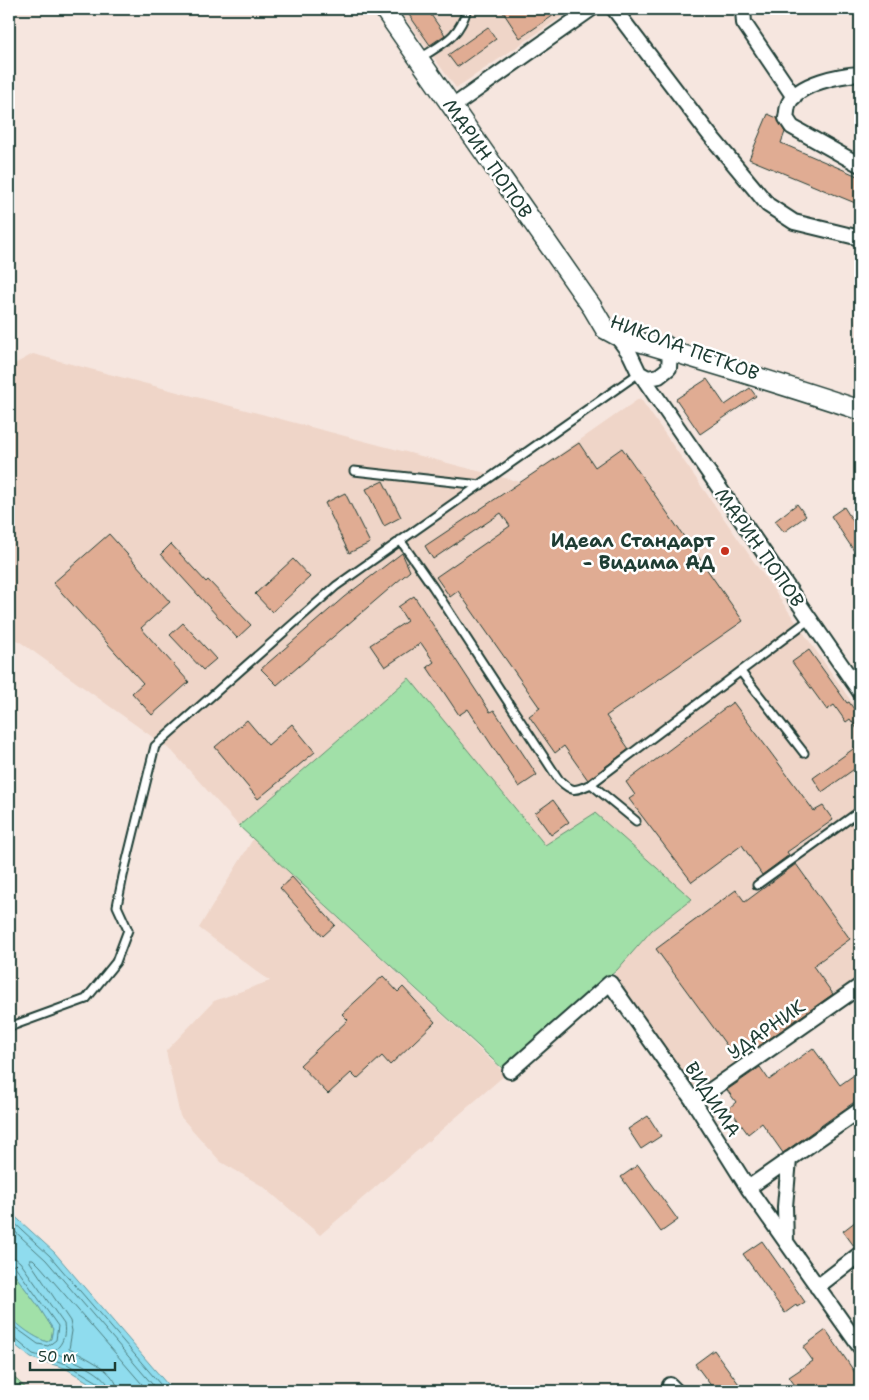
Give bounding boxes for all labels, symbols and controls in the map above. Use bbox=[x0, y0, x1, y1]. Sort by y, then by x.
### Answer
street label: МАРИН ПОПОВ bbox=[437, 93, 538, 223]
street label: НИКОЛА ПЕТКОВ bbox=[607, 309, 763, 386]
street label: МАРИН ПОПОВ bbox=[709, 482, 810, 612]
place label: Идеал Стандарт - Видима АД bbox=[551, 528, 716, 575]
marker: Идеал Стандарт - Видима АД bbox=[719, 545, 731, 557]
street label: УДАРНИК bbox=[723, 994, 810, 1065]
street label: ВИДИМА bbox=[679, 1057, 746, 1142]
scale bar bbox=[30, 1340, 115, 1372]
text: 50 m bbox=[38, 1347, 76, 1367]

